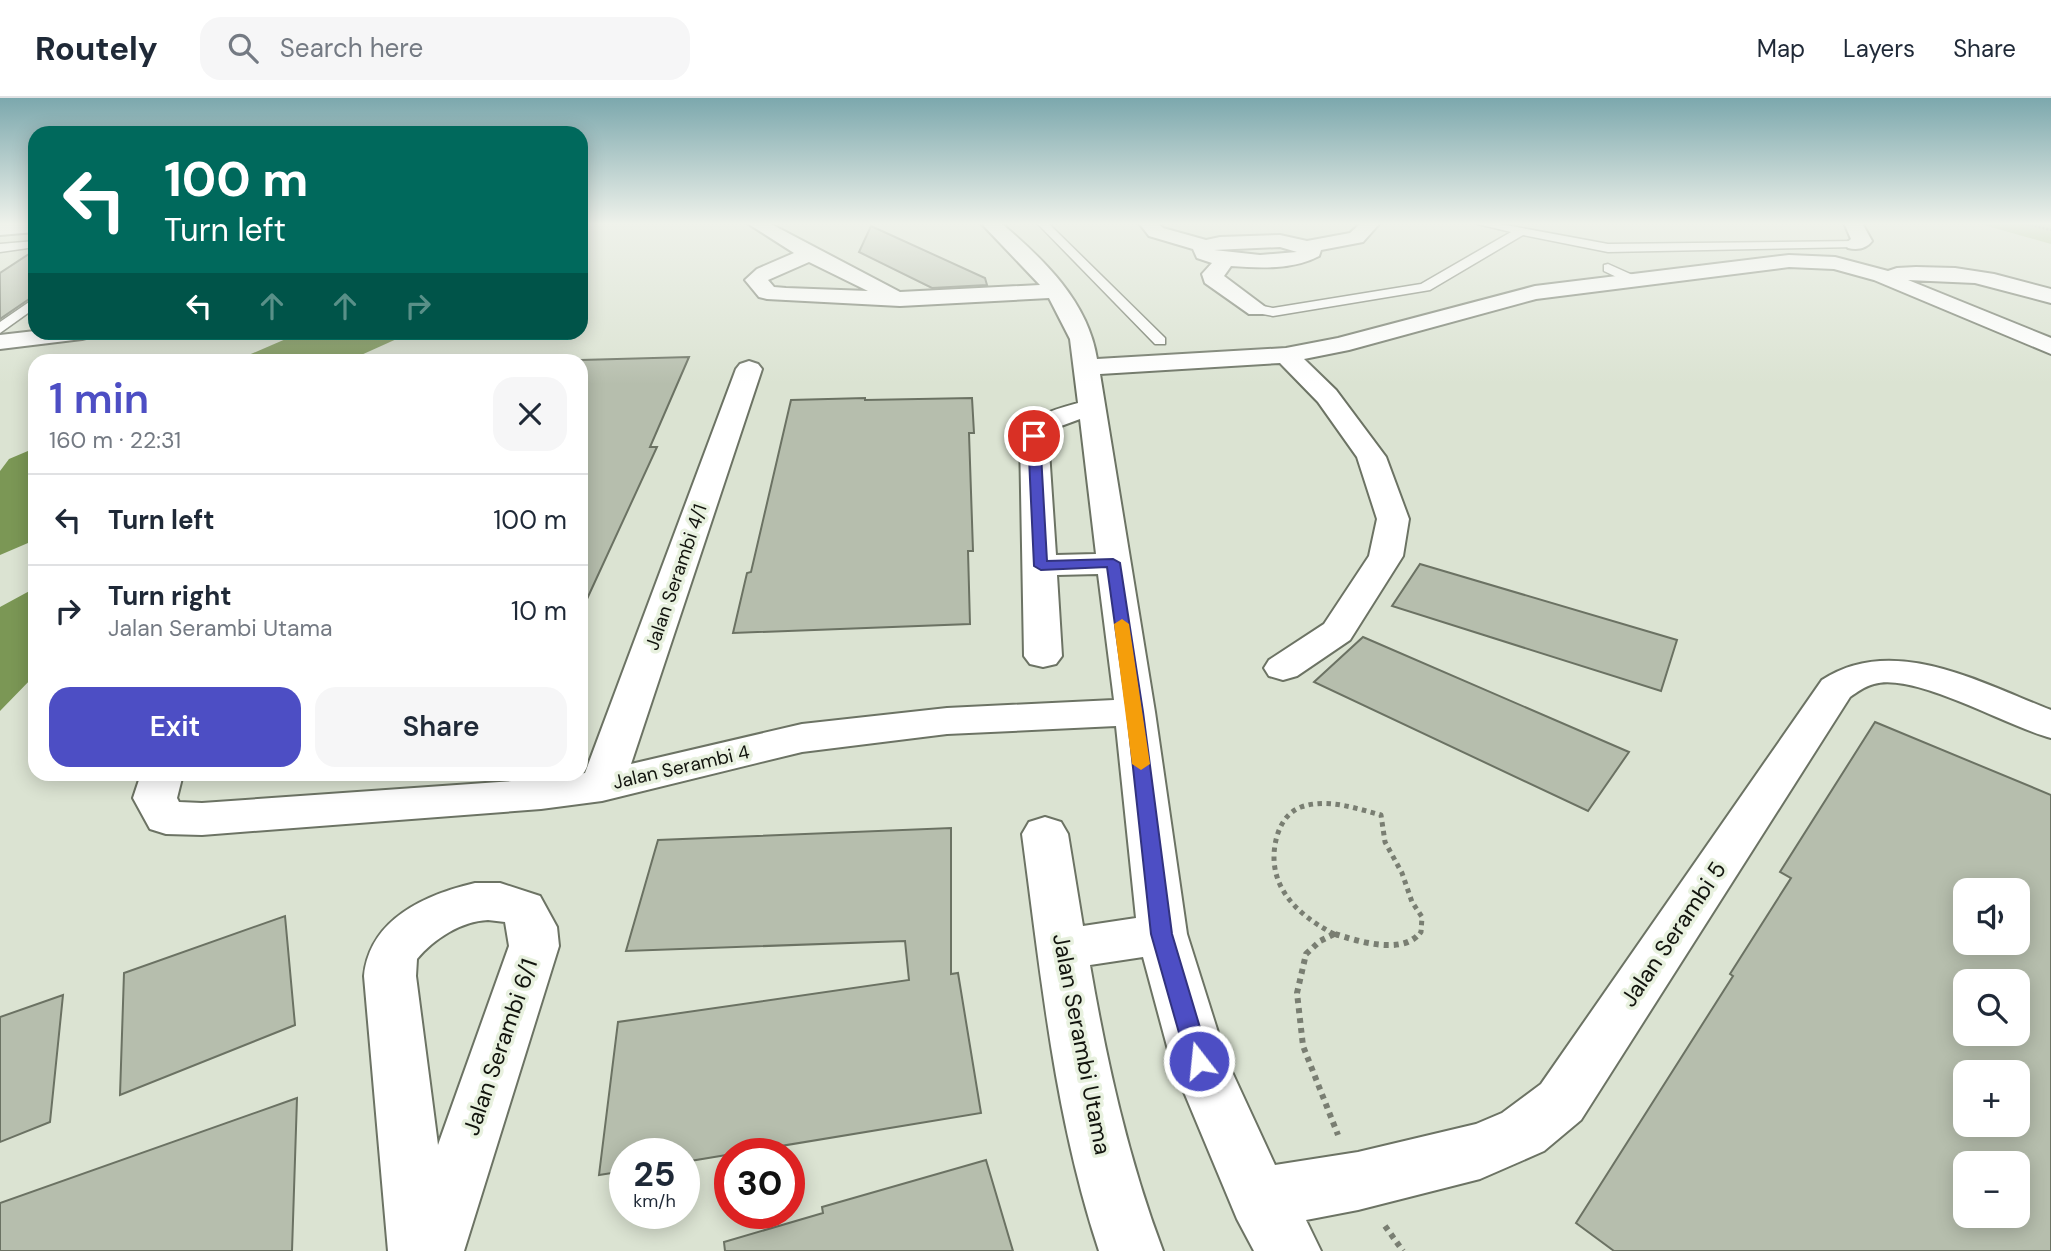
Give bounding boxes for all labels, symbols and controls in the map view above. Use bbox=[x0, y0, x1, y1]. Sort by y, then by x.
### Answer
search box bbox=[200, 17, 690, 80]
text: Routely bbox=[35, 27, 158, 70]
icon: search bbox=[224, 29, 262, 67]
text: Search here bbox=[280, 31, 423, 65]
text: Map bbox=[1757, 33, 1805, 64]
text: Layers bbox=[1843, 33, 1915, 64]
text: Share bbox=[1953, 33, 2016, 64]
text: 100 m bbox=[164, 147, 308, 211]
icon: left bbox=[49, 154, 140, 245]
text: Turn left bbox=[164, 209, 286, 251]
icon: left bbox=[180, 287, 218, 325]
icon: ahead bbox=[253, 287, 291, 325]
icon: ahead bbox=[326, 287, 364, 325]
icon: right bbox=[399, 287, 437, 325]
text: 1 min bbox=[49, 371, 149, 426]
button: close bbox=[493, 377, 567, 451]
pin bbox=[1004, 406, 1064, 466]
icon: arrive bbox=[1015, 417, 1053, 455]
text: 160 m · 22:31 bbox=[49, 425, 181, 455]
icon: left bbox=[49, 501, 87, 539]
street label: Jalan Serambi 4/1 bbox=[639, 501, 713, 653]
text: Turn left bbox=[108, 503, 215, 537]
text: 100 m bbox=[493, 503, 567, 537]
text: Turn right bbox=[108, 579, 232, 613]
icon: right bbox=[49, 592, 87, 630]
text: 10 m bbox=[511, 594, 567, 628]
text: Jalan Serambi Utama bbox=[108, 613, 333, 643]
button: Exit bbox=[49, 687, 301, 767]
button: Share bbox=[315, 687, 567, 767]
street label: Jalan Serambi 4 bbox=[610, 739, 752, 795]
street label: Jalan Serambi 5 bbox=[1613, 856, 1733, 1012]
map controls bbox=[1953, 878, 2030, 1228]
button: sound bbox=[1953, 878, 2030, 955]
street label: Jalan Serambi Utama bbox=[1046, 931, 1118, 1157]
street label: Jalan Serambi 6/1 bbox=[456, 955, 544, 1139]
button: search bbox=[1953, 969, 2030, 1046]
position arrow bbox=[1162, 1024, 1236, 1098]
button: + bbox=[1953, 1060, 2030, 1137]
speed limit sign: 30 bbox=[714, 1138, 805, 1229]
text: 25 bbox=[634, 1151, 675, 1197]
button: − bbox=[1953, 1151, 2030, 1228]
text: km/h bbox=[633, 1189, 676, 1213]

